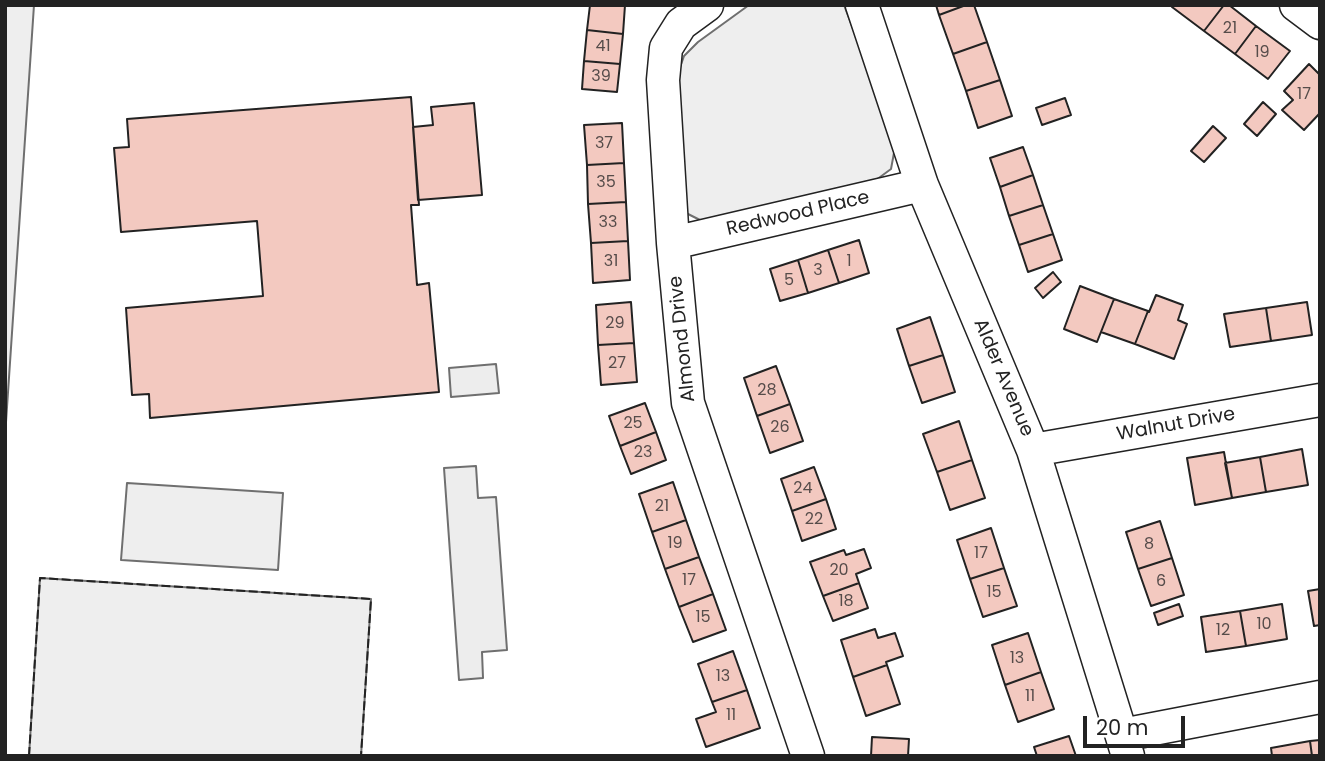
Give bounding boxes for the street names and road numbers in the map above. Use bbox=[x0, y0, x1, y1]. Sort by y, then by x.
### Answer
street label: Redwood Place bbox=[724, 186, 872, 242]
street label: Almond Drive bbox=[665, 275, 701, 403]
street label: Alder Avenue bbox=[968, 316, 1038, 440]
street label: Walnut Drive bbox=[1115, 403, 1237, 447]

